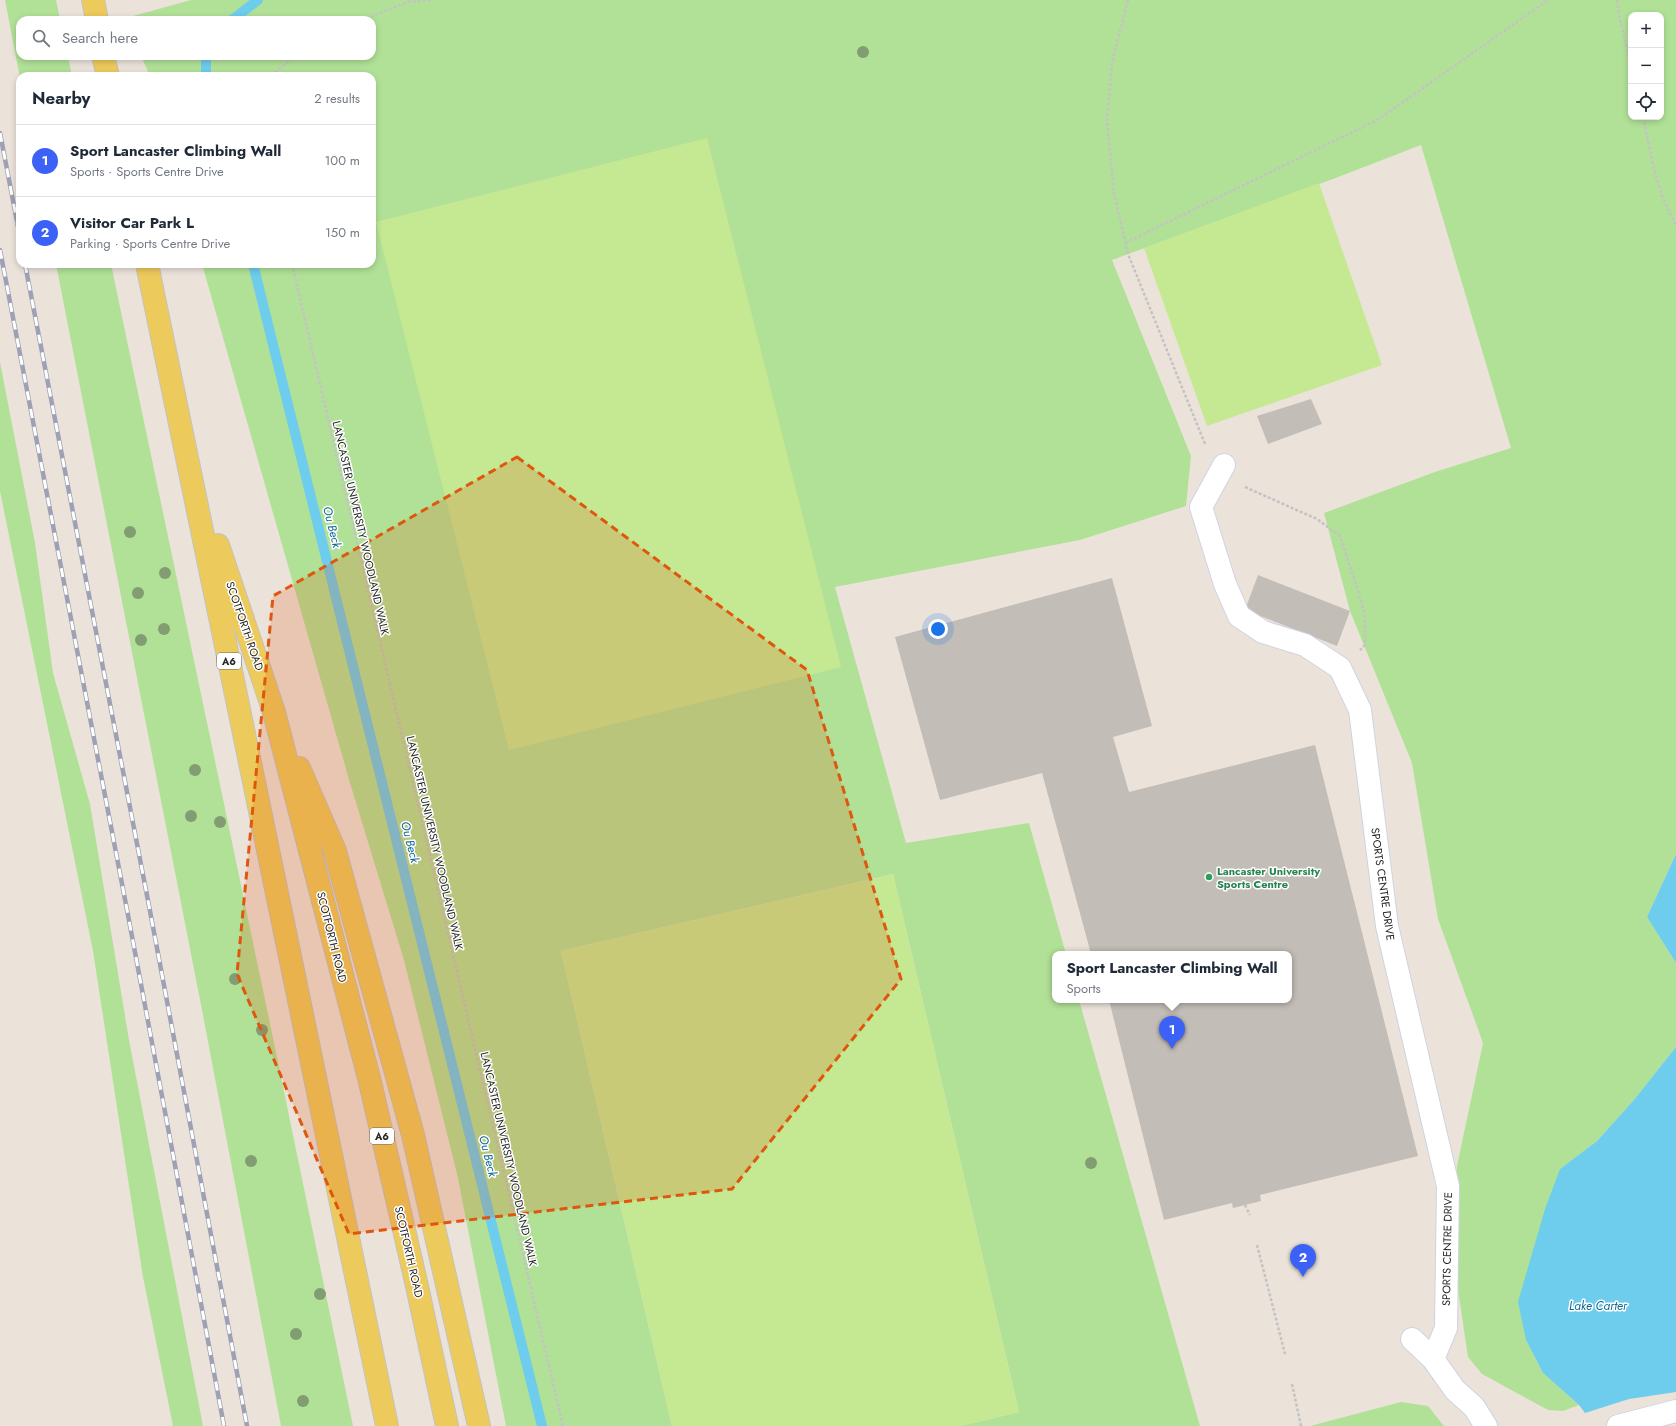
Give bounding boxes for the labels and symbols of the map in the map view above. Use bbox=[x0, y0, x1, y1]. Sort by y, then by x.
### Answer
street label: LANCASTER UNIVERSITY WOODLAND WALK bbox=[329, 419, 394, 637]
water label: Ou Beck bbox=[318, 504, 346, 550]
street label: SCOTFORTH ROAD bbox=[222, 579, 268, 673]
your location bbox=[928, 619, 948, 639]
road number: A6 bbox=[217, 653, 241, 669]
street label: LANCASTER UNIVERSITY WOODLAND WALK bbox=[403, 734, 468, 952]
water label: Ou Beck bbox=[396, 819, 424, 865]
street label: SPORTS CENTRE DRIVE bbox=[1367, 827, 1399, 941]
place label: Lancaster University Sports Centre bbox=[1217, 863, 1320, 892]
marker: Lancaster University Sports Centre bbox=[1204, 872, 1214, 882]
street label: SCOTFORTH ROAD bbox=[313, 890, 351, 985]
pin: 1 bbox=[1159, 1016, 1185, 1049]
street label: LANCASTER UNIVERSITY WOODLAND WALK bbox=[477, 1050, 542, 1268]
road number: A6 bbox=[370, 1128, 394, 1144]
water label: Ou Beck bbox=[474, 1133, 502, 1179]
street label: SPORTS CENTRE DRIVE bbox=[1438, 1192, 1456, 1306]
street label: SCOTFORTH ROAD bbox=[391, 1205, 427, 1300]
pin: 2 bbox=[1290, 1244, 1316, 1277]
water label: Lake Carter bbox=[1569, 1297, 1628, 1315]

